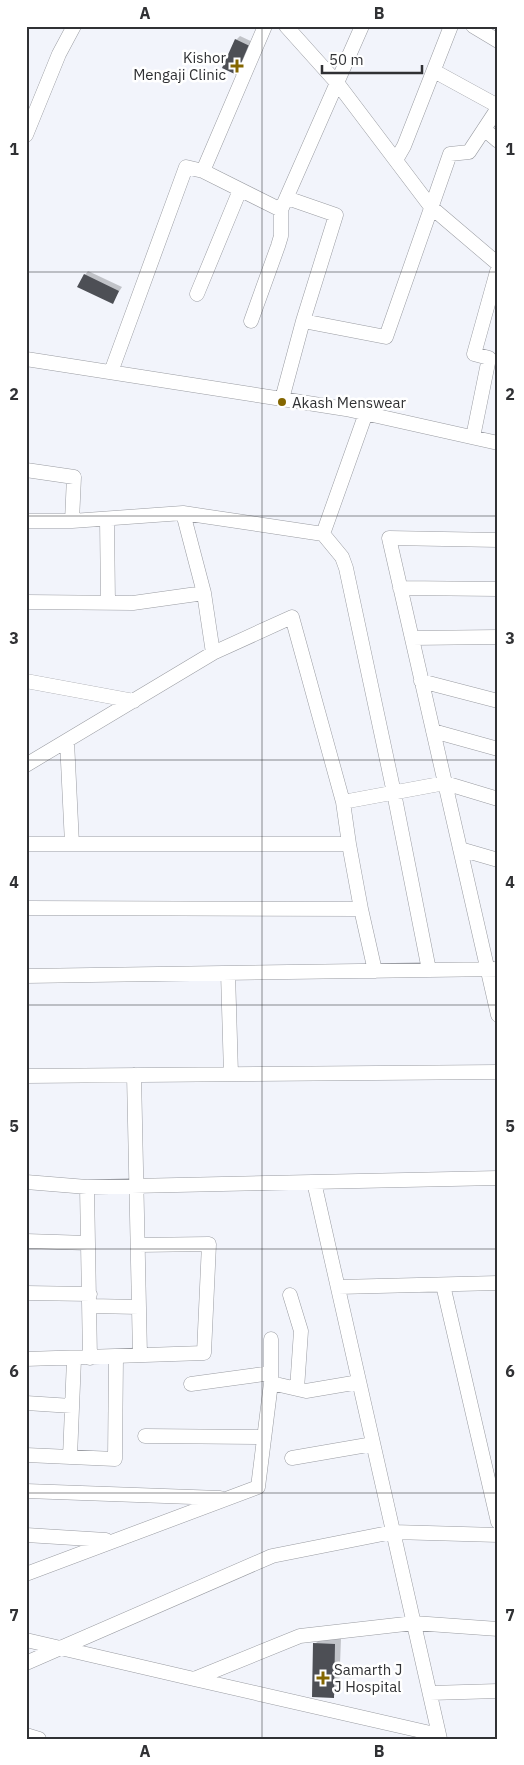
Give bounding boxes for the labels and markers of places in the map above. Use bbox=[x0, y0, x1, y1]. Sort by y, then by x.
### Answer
place label: Kishor Mengaji Clinic bbox=[133, 48, 226, 84]
marker: Kishor Mengaji Clinic bbox=[230, 59, 244, 73]
place label: Akash Menswear bbox=[292, 393, 407, 412]
marker: Akash Menswear bbox=[276, 396, 288, 408]
place label: Samarth J J Hospital bbox=[334, 1660, 402, 1696]
marker: Samarth J J Hospital bbox=[316, 1671, 330, 1685]

